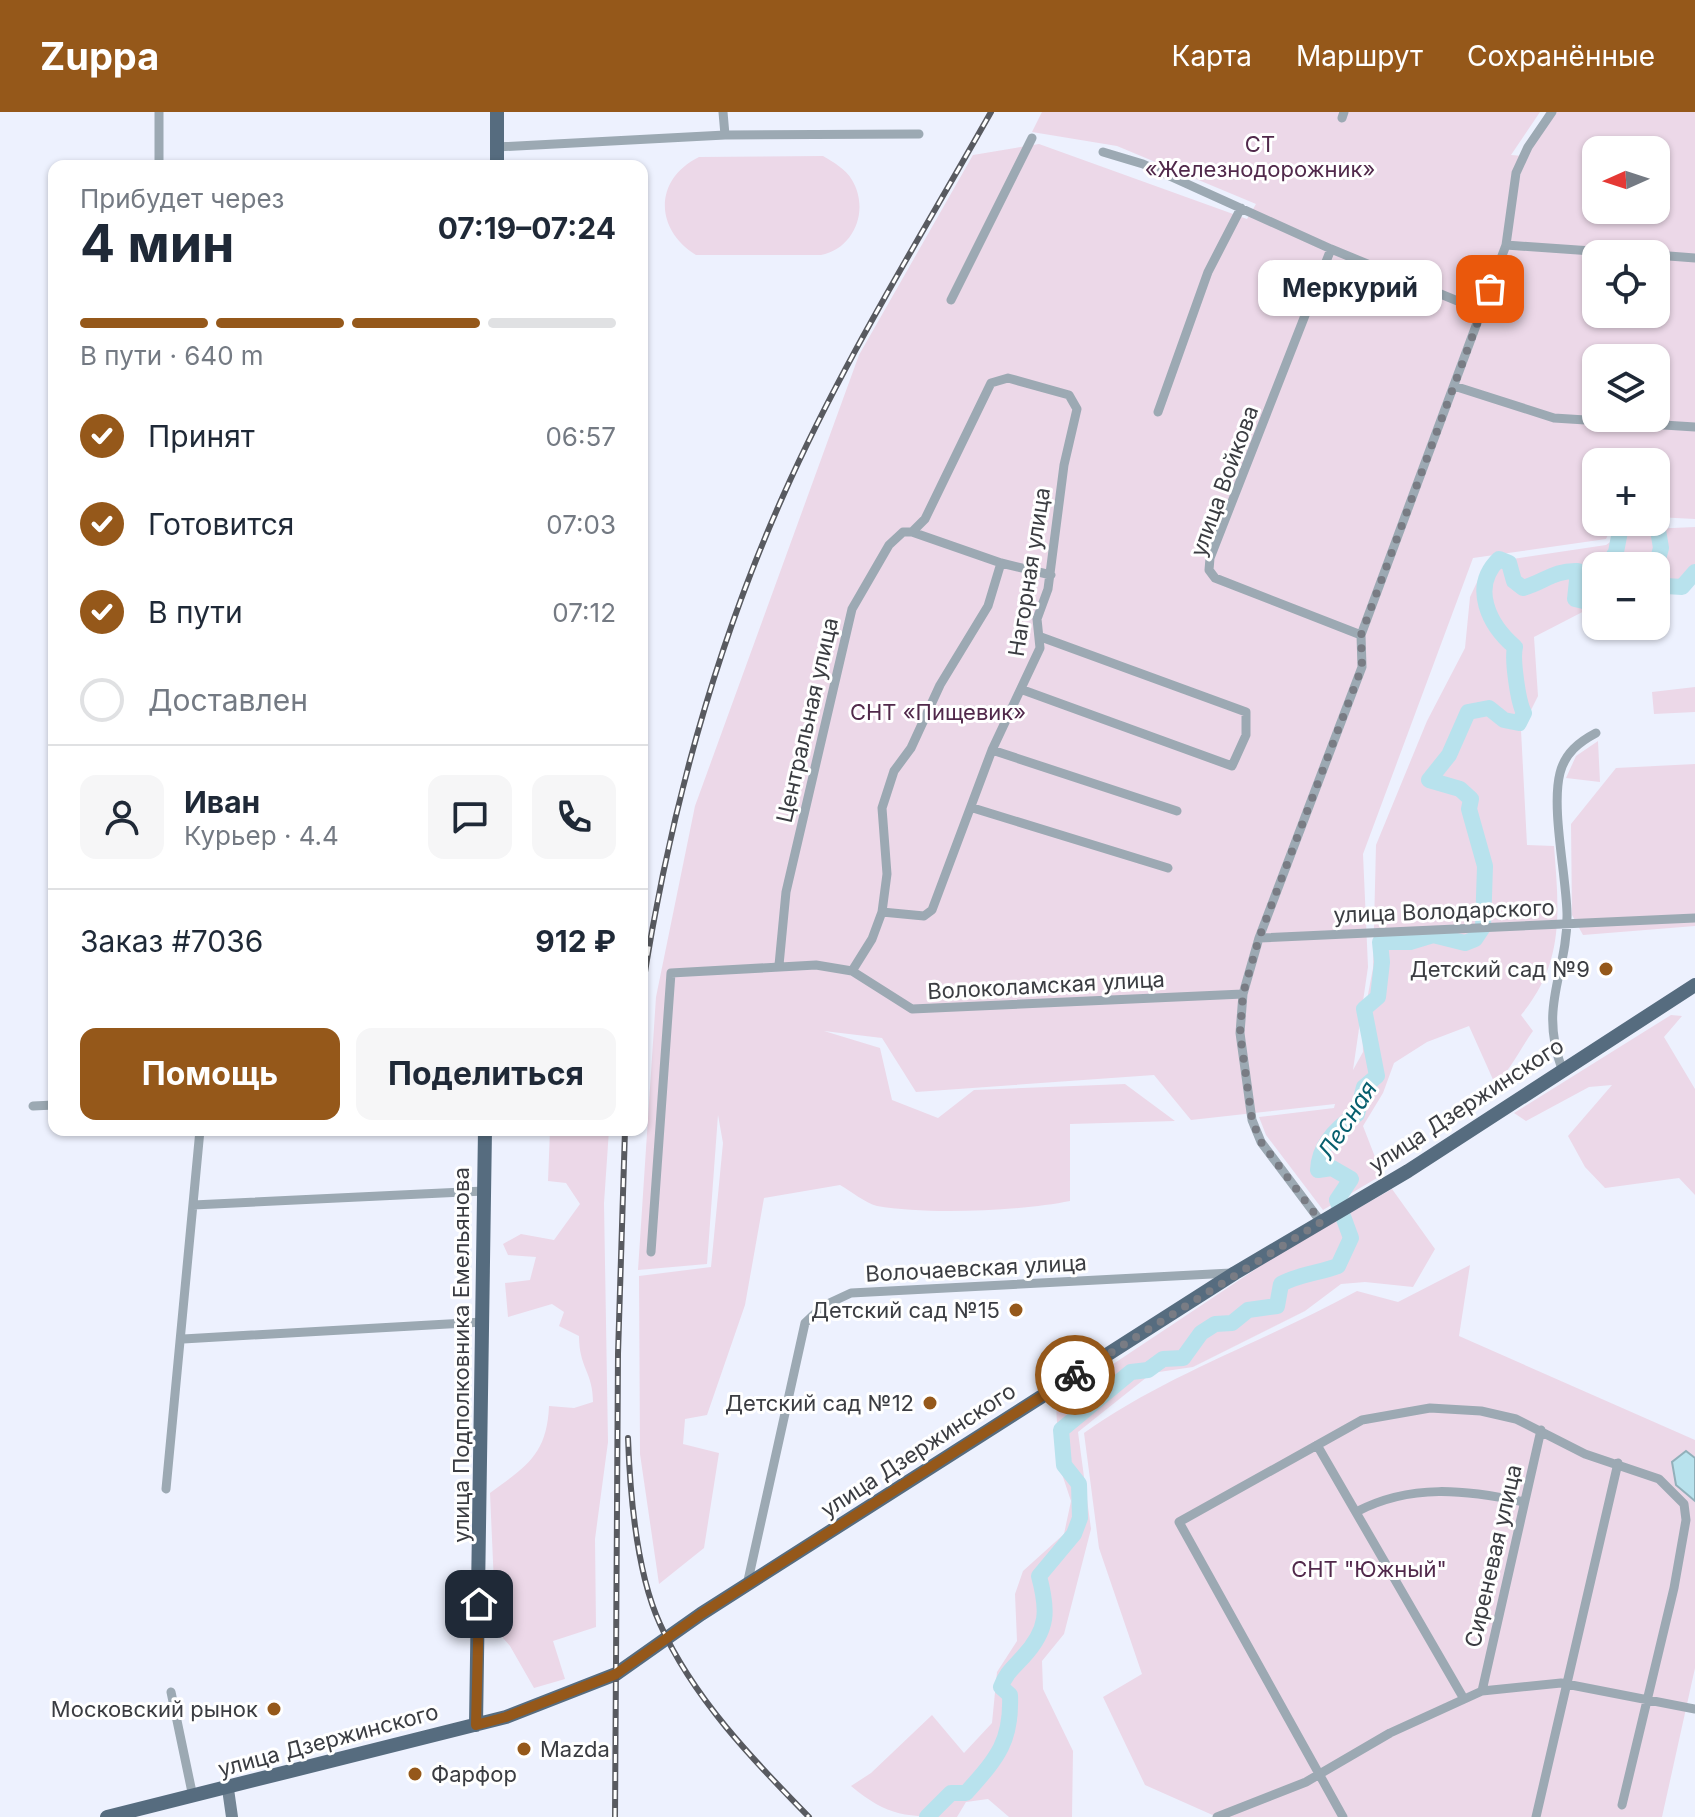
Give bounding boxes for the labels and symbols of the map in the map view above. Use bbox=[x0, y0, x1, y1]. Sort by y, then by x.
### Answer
park label: СТ «Железнодорожник» bbox=[1145, 131, 1375, 182]
north arrow bbox=[1582, 136, 1670, 224]
pin bbox=[1456, 255, 1524, 323]
callout: Меркурий bbox=[1258, 261, 1442, 317]
street label: улица Войкова bbox=[1185, 402, 1263, 560]
street label: Нагорная улица bbox=[1003, 486, 1055, 658]
street label: Центральная улица bbox=[771, 615, 843, 825]
park label: СНТ «Пищевик» bbox=[850, 699, 1026, 725]
street label: улица Володарского bbox=[1333, 894, 1555, 928]
place label: Детский сад №9 bbox=[1410, 956, 1590, 982]
marker: Детский сад №9 bbox=[1597, 960, 1615, 978]
street label: Волоколамская улица bbox=[927, 966, 1165, 1004]
street label: улица Дзержинского bbox=[1364, 1032, 1568, 1178]
water label: Лесная bbox=[1311, 1075, 1383, 1165]
street label: улица Подполковника Емельянова bbox=[448, 1167, 474, 1543]
street label: Волочаевская улица bbox=[865, 1249, 1087, 1287]
place label: Детский сад №15 bbox=[811, 1297, 1000, 1323]
marker: Детский сад №15 bbox=[1007, 1301, 1025, 1319]
courier bbox=[1035, 1335, 1115, 1415]
street label: улица Дзержинского bbox=[816, 1377, 1020, 1523]
place label: Детский сад №12 bbox=[725, 1390, 914, 1416]
marker: Детский сад №12 bbox=[921, 1394, 939, 1412]
street label: Сиреневая улица bbox=[1459, 1462, 1527, 1650]
park label: СНТ "Южный" bbox=[1291, 1556, 1447, 1582]
pin bbox=[445, 1570, 513, 1638]
place label: Московский рынок bbox=[51, 1696, 258, 1722]
street label: улица Дзержинского bbox=[215, 1698, 441, 1782]
marker: Московский рынок bbox=[265, 1700, 283, 1718]
place label: Mazda bbox=[540, 1736, 610, 1762]
marker: Mazda bbox=[515, 1740, 533, 1758]
place label: Фарфор bbox=[431, 1761, 517, 1787]
marker: Фарфор bbox=[406, 1765, 424, 1783]

